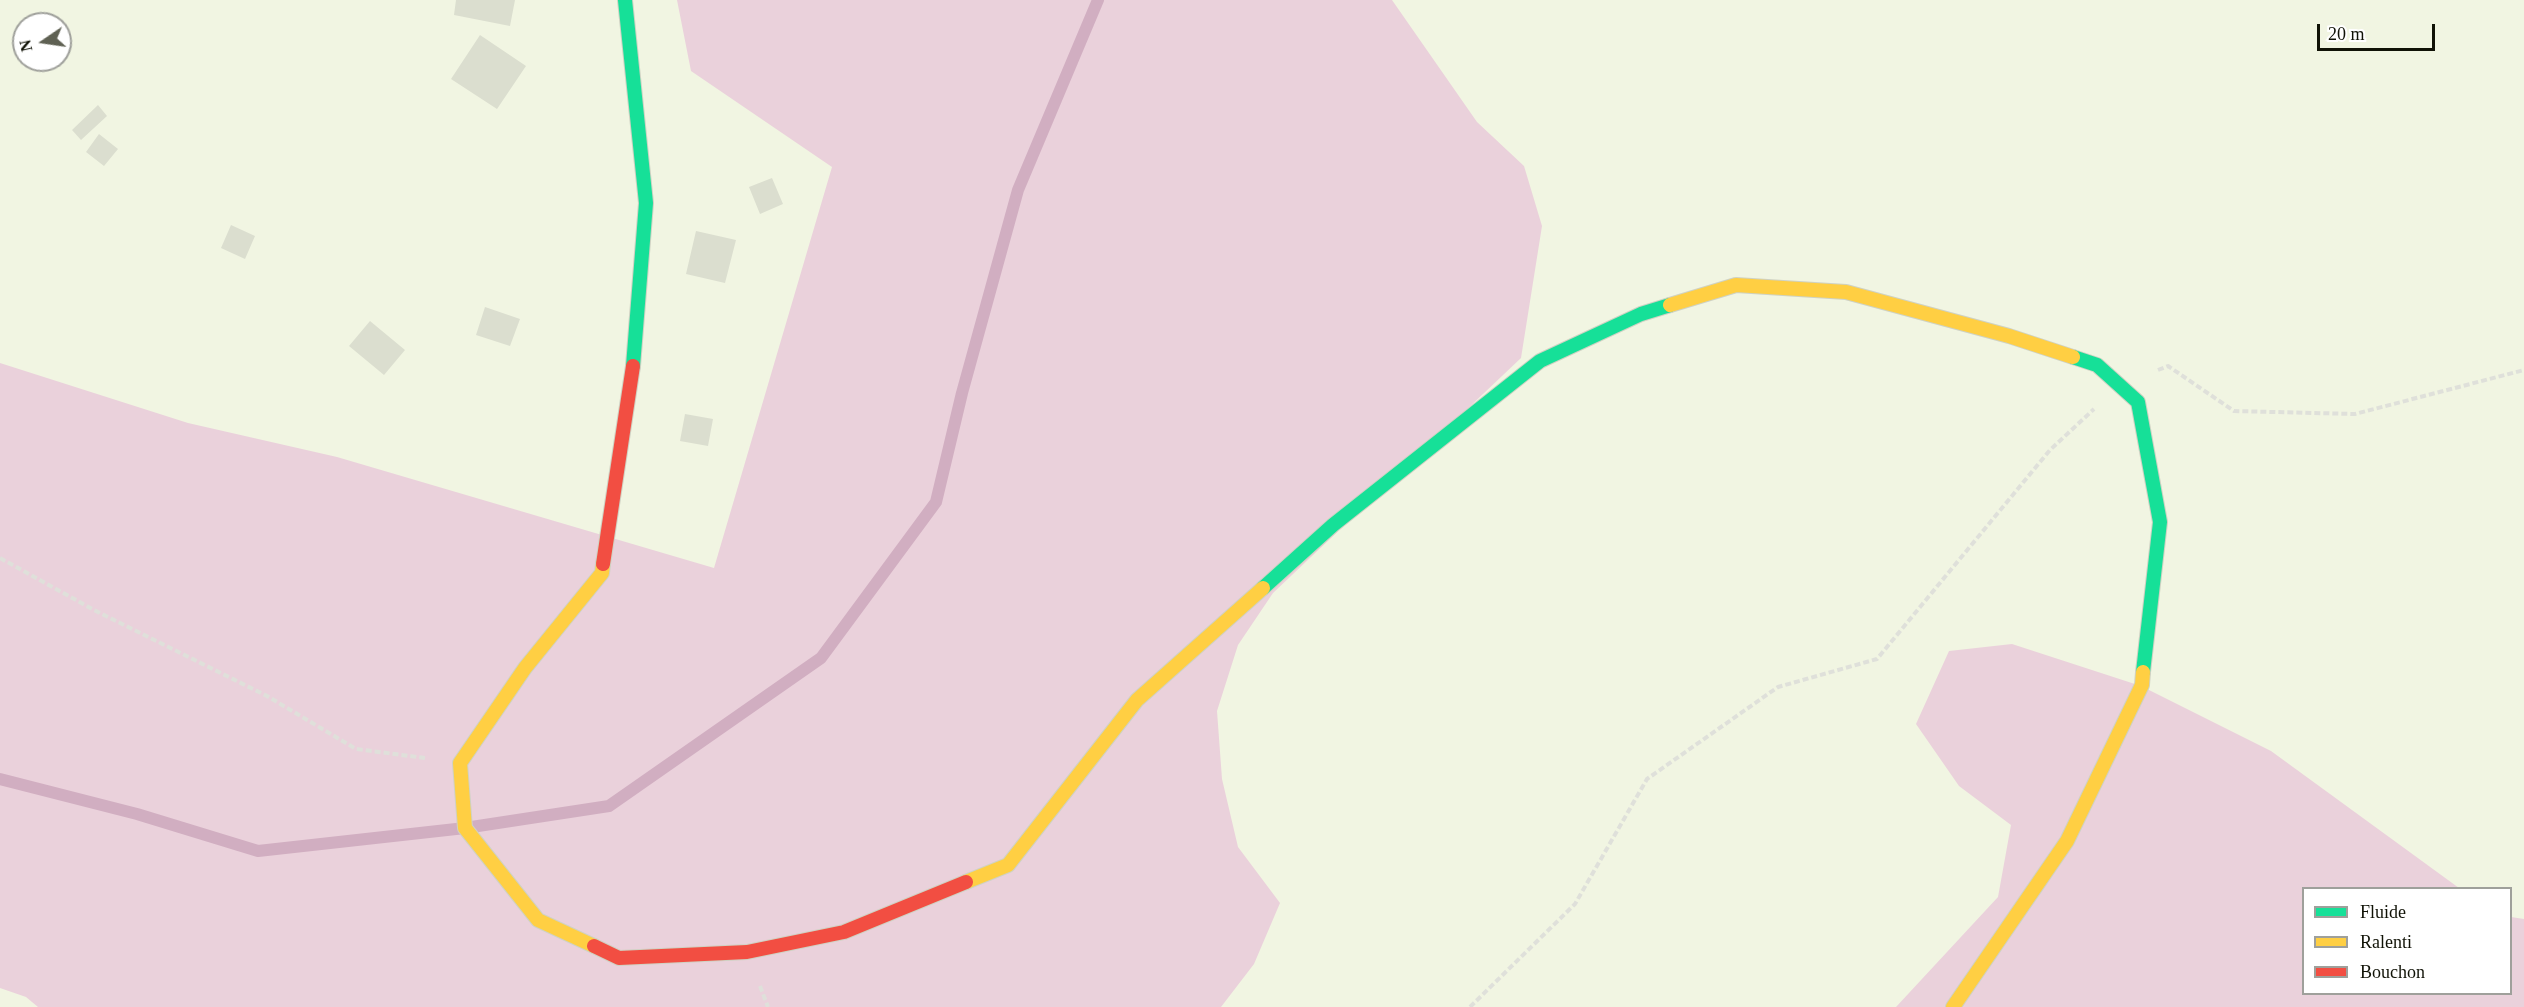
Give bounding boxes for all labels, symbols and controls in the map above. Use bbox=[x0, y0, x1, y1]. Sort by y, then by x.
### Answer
north arrow bbox=[12, 12, 72, 72]
scale bar bbox=[2320, 12, 2438, 50]
text: 20 m bbox=[2328, 24, 2365, 44]
text: N bbox=[16, 38, 36, 53]
legend bbox=[2302, 887, 2512, 995]
text: Fluide bbox=[2360, 902, 2406, 922]
text: Ralenti bbox=[2360, 932, 2412, 952]
text: Bouchon bbox=[2360, 962, 2425, 982]

